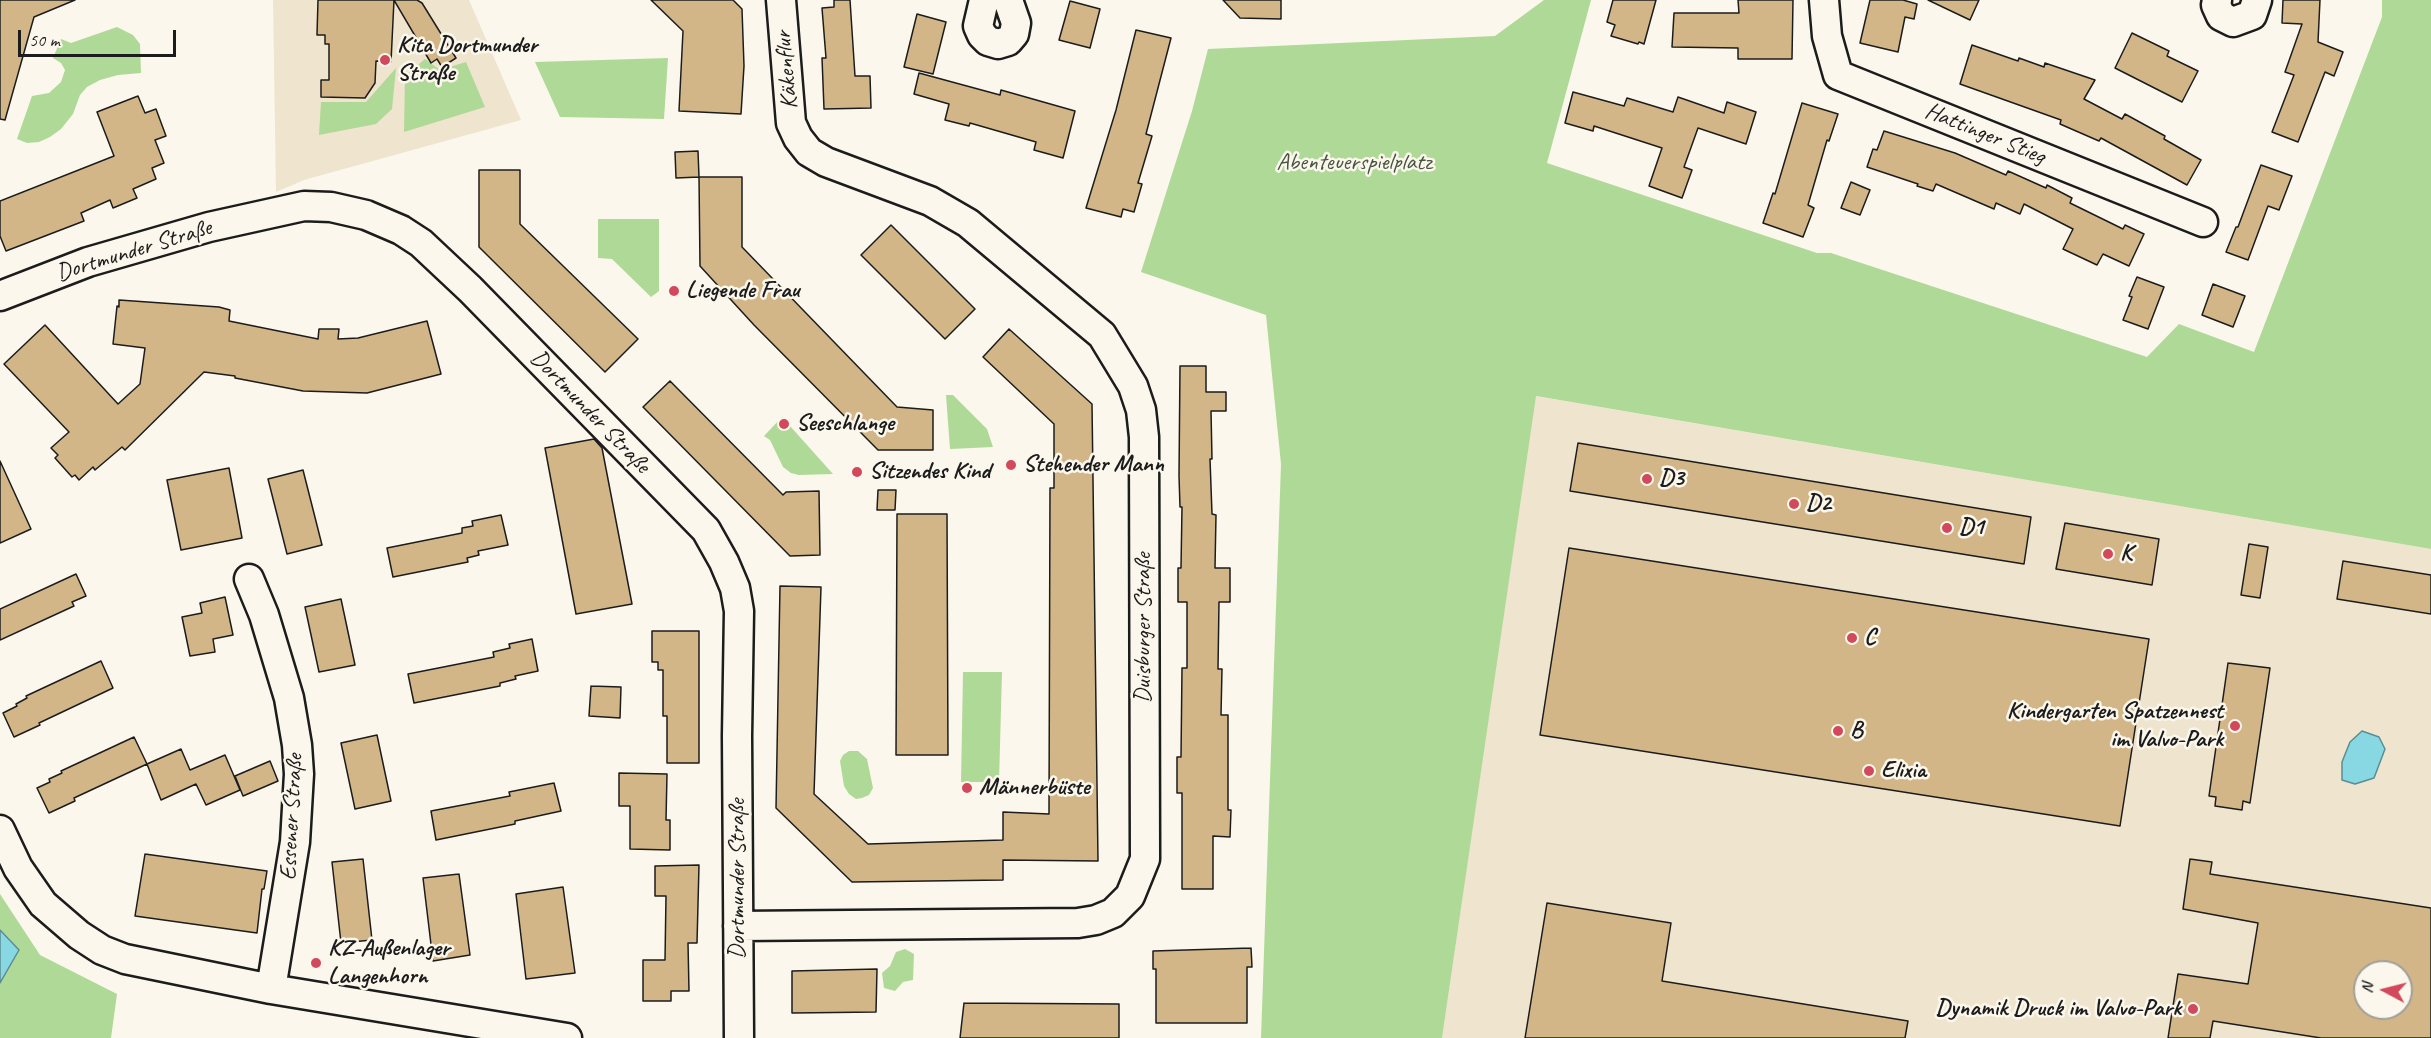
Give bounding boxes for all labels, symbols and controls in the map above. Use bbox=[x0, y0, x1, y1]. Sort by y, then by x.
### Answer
scale bar bbox=[21, 18, 178, 56]
text: 50 m bbox=[29, 29, 60, 51]
street label: Käkenflur bbox=[769, 30, 805, 110]
place label: Kita Dortmunder Straße bbox=[397, 32, 537, 88]
marker: Kita Dortmunder Straße bbox=[378, 53, 392, 67]
street label: Hattinger Stieg bbox=[1921, 97, 2049, 171]
park label: Abenteuerspielplatz bbox=[1277, 149, 1431, 177]
street label: Dortmunder Straße bbox=[53, 214, 215, 288]
place label: Liegende Frau bbox=[686, 277, 799, 305]
marker: Liegende Frau bbox=[667, 284, 681, 298]
street label: Dortmunder Straße bbox=[524, 344, 656, 480]
place label: Seeschlange bbox=[796, 410, 894, 438]
marker: Seeschlange bbox=[777, 417, 791, 431]
place label: Stehender Mann bbox=[1023, 451, 1164, 479]
place label: Sitzendes Kind bbox=[869, 458, 990, 486]
marker: Stehender Mann bbox=[1004, 458, 1018, 472]
marker: Sitzendes Kind bbox=[850, 465, 864, 479]
place label: D3 bbox=[1659, 465, 1684, 493]
marker: D3 bbox=[1640, 472, 1654, 486]
place label: D2 bbox=[1806, 490, 1831, 518]
marker: D2 bbox=[1787, 497, 1801, 511]
place label: D1 bbox=[1959, 514, 1984, 542]
marker: D1 bbox=[1940, 521, 1954, 535]
place label: K bbox=[2120, 540, 2132, 568]
marker: K bbox=[2101, 547, 2115, 561]
street label: Duisburger Straße bbox=[1130, 553, 1158, 703]
place label: C bbox=[1864, 624, 1875, 652]
marker: C bbox=[1845, 631, 1859, 645]
place label: Kindergarten Spatzennest im Valvo-Park bbox=[2007, 698, 2223, 754]
place label: B bbox=[1850, 717, 1863, 745]
marker: Kindergarten Spatzennest im Valvo-Park bbox=[2228, 719, 2242, 733]
marker: B bbox=[1831, 724, 1845, 738]
street label: Essener Straße bbox=[274, 753, 310, 881]
place label: Elixia bbox=[1881, 757, 1926, 785]
marker: Elixia bbox=[1862, 764, 1876, 778]
place label: Männerbüste bbox=[979, 774, 1090, 802]
marker: Männerbüste bbox=[960, 781, 974, 795]
street label: Dortmunder Straße bbox=[724, 799, 752, 959]
place label: KZ-Außenlager Langenhorn bbox=[328, 935, 450, 991]
marker: KZ-Außenlager Langenhorn bbox=[309, 956, 323, 970]
north arrow bbox=[2353, 960, 2413, 1020]
text: N bbox=[2357, 982, 2378, 994]
place label: Dynamik Druck im Valvo-Park bbox=[1936, 995, 2181, 1023]
marker: Dynamik Druck im Valvo-Park bbox=[2186, 1002, 2200, 1016]

